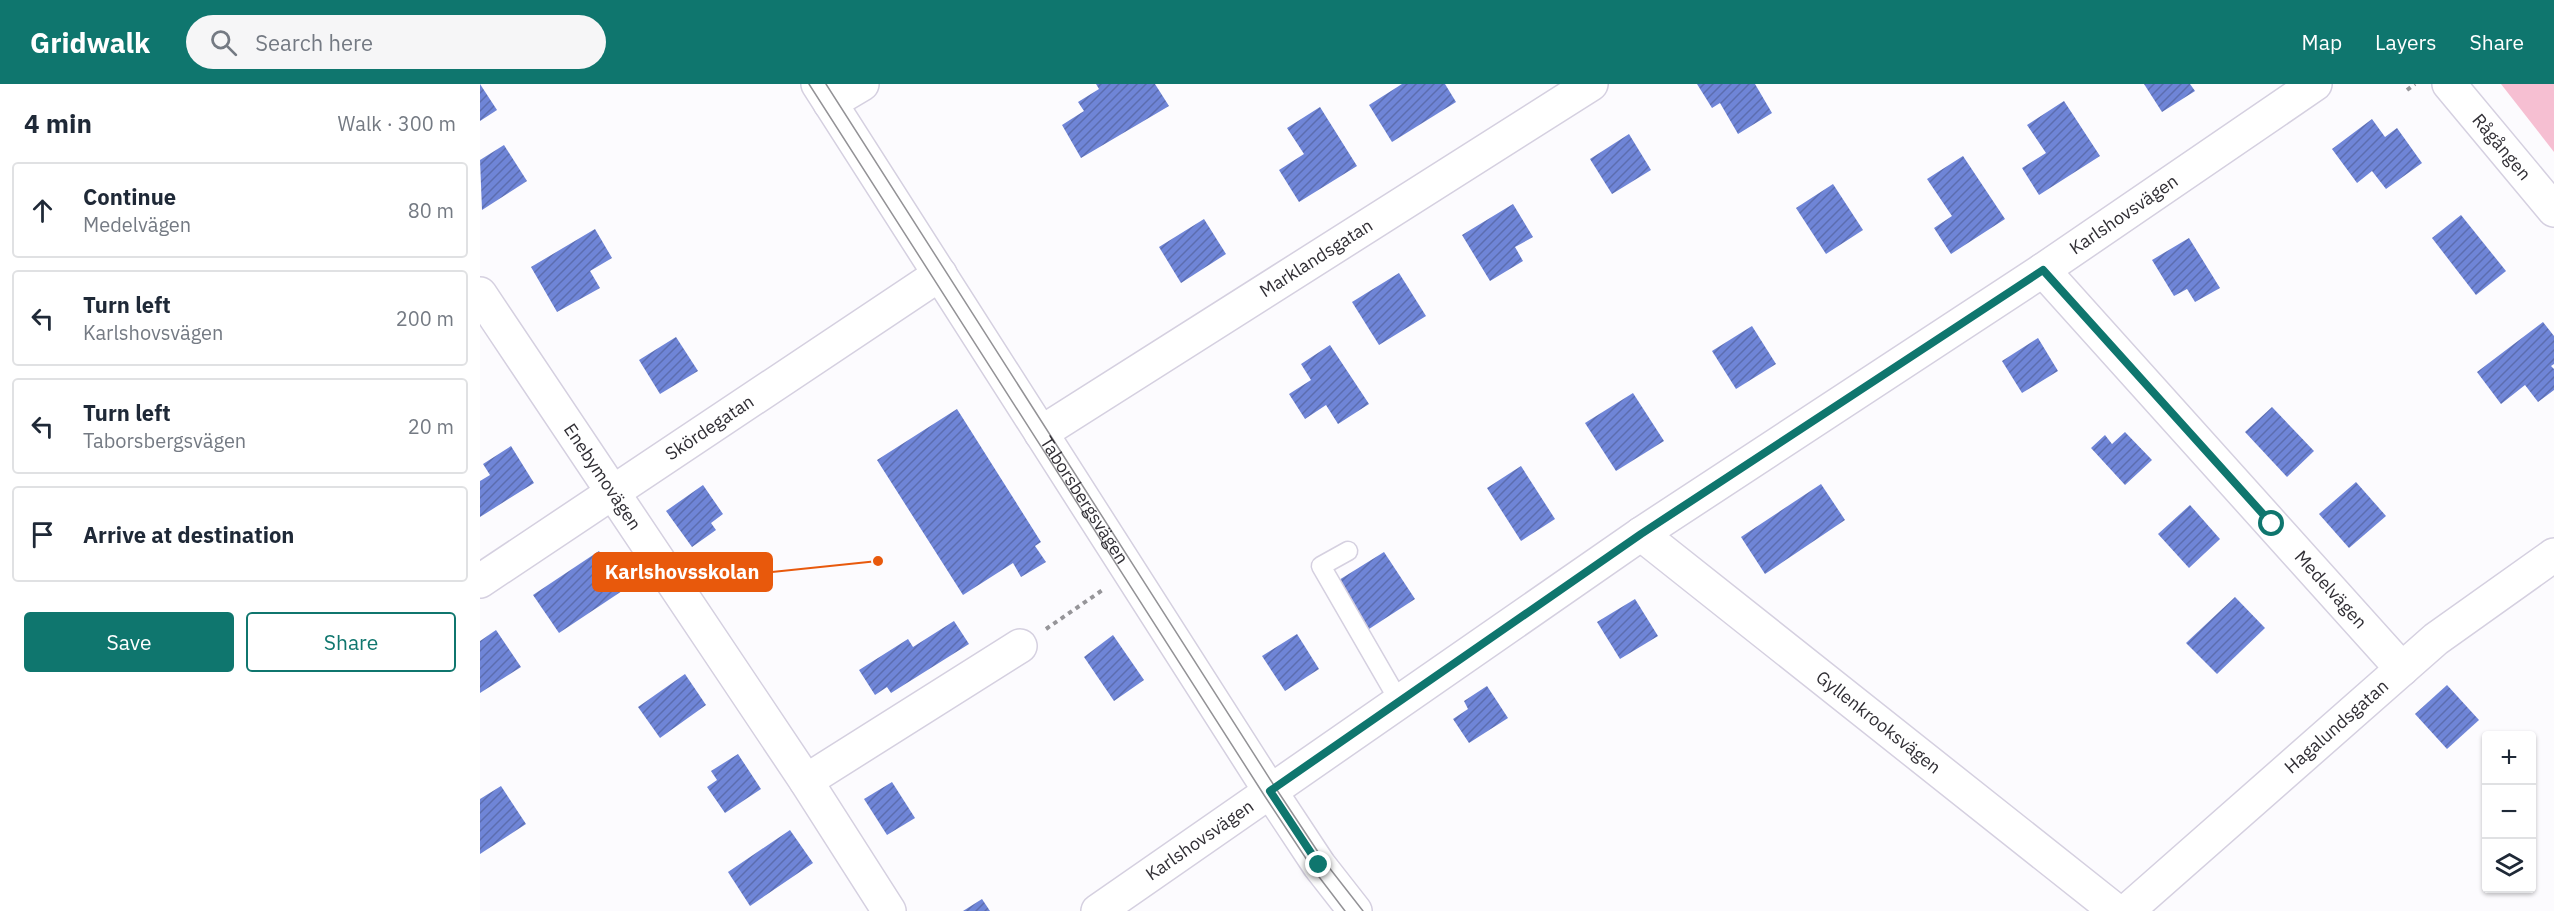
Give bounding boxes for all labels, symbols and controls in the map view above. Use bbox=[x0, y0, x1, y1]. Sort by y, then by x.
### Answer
search box bbox=[186, 15, 606, 69]
text: Gridwalk bbox=[30, 24, 150, 61]
icon: search bbox=[207, 26, 240, 59]
text: Search here bbox=[255, 28, 373, 57]
text: Map bbox=[2302, 28, 2342, 56]
text: Layers bbox=[2375, 28, 2437, 56]
text: Share bbox=[2470, 28, 2524, 56]
text: 4 min bbox=[24, 106, 92, 140]
street label: Rågången bbox=[2467, 109, 2536, 185]
text: Walk · 300 m bbox=[338, 110, 456, 137]
street label: Karlshovsvägen bbox=[2065, 169, 2182, 259]
text: Continue bbox=[83, 182, 176, 211]
icon: ahead bbox=[26, 194, 59, 227]
text: 80 m bbox=[408, 197, 454, 224]
text: Medelvägen bbox=[83, 211, 191, 238]
street label: Marklandsgatan bbox=[1255, 214, 1377, 302]
text: Turn left bbox=[83, 290, 171, 319]
icon: left bbox=[26, 302, 59, 335]
text: 200 m bbox=[396, 305, 454, 332]
text: Karlshovsvägen bbox=[83, 319, 223, 346]
street label: Skördegatan bbox=[661, 390, 758, 465]
text: Turn left bbox=[83, 398, 171, 427]
icon: left bbox=[26, 410, 59, 443]
text: 20 m bbox=[408, 413, 454, 440]
street label: Enebymovägen bbox=[559, 419, 647, 534]
text: Taborsbergsvägen bbox=[83, 427, 246, 454]
street label: Taborsbergsvägen bbox=[1035, 432, 1134, 568]
route start bbox=[2258, 510, 2284, 536]
icon: arrive bbox=[26, 518, 59, 551]
text: Arrive at destination bbox=[83, 520, 294, 549]
street label: Medelvägen bbox=[2290, 545, 2372, 633]
callout: Karlshovsskolan bbox=[593, 553, 772, 591]
text: Karlshovsskolan bbox=[605, 558, 759, 585]
button: Save bbox=[24, 612, 234, 672]
button: Share bbox=[246, 612, 456, 672]
street label: Gyllenkrooksvägen bbox=[1811, 665, 1946, 779]
street label: Hagalundsgatan bbox=[2279, 674, 2393, 778]
map controls bbox=[2482, 731, 2536, 893]
button: + bbox=[2482, 731, 2536, 785]
button: − bbox=[2482, 785, 2536, 839]
street label: Karlshovsvägen bbox=[1141, 794, 1258, 885]
button: layers bbox=[2482, 839, 2536, 893]
route end bbox=[1305, 851, 1331, 877]

